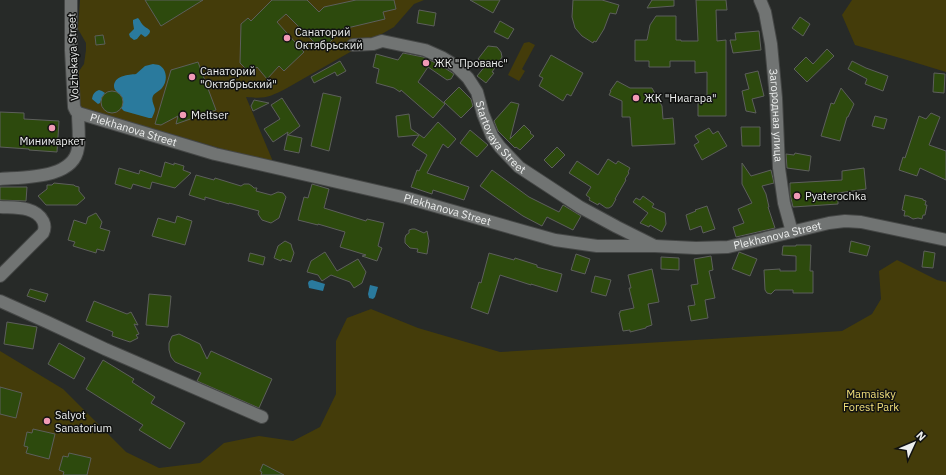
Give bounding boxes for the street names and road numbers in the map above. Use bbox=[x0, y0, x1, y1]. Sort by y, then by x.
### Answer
street label: Volzhskaya Street bbox=[64, 13, 82, 101]
street label: Загородная улица bbox=[766, 68, 786, 162]
street label: Startovaya Street bbox=[473, 99, 529, 177]
street label: Plekhanova Street bbox=[88, 110, 179, 149]
street label: Plekhanova Street bbox=[402, 190, 493, 229]
street label: Plekhanova Street bbox=[732, 218, 823, 253]

